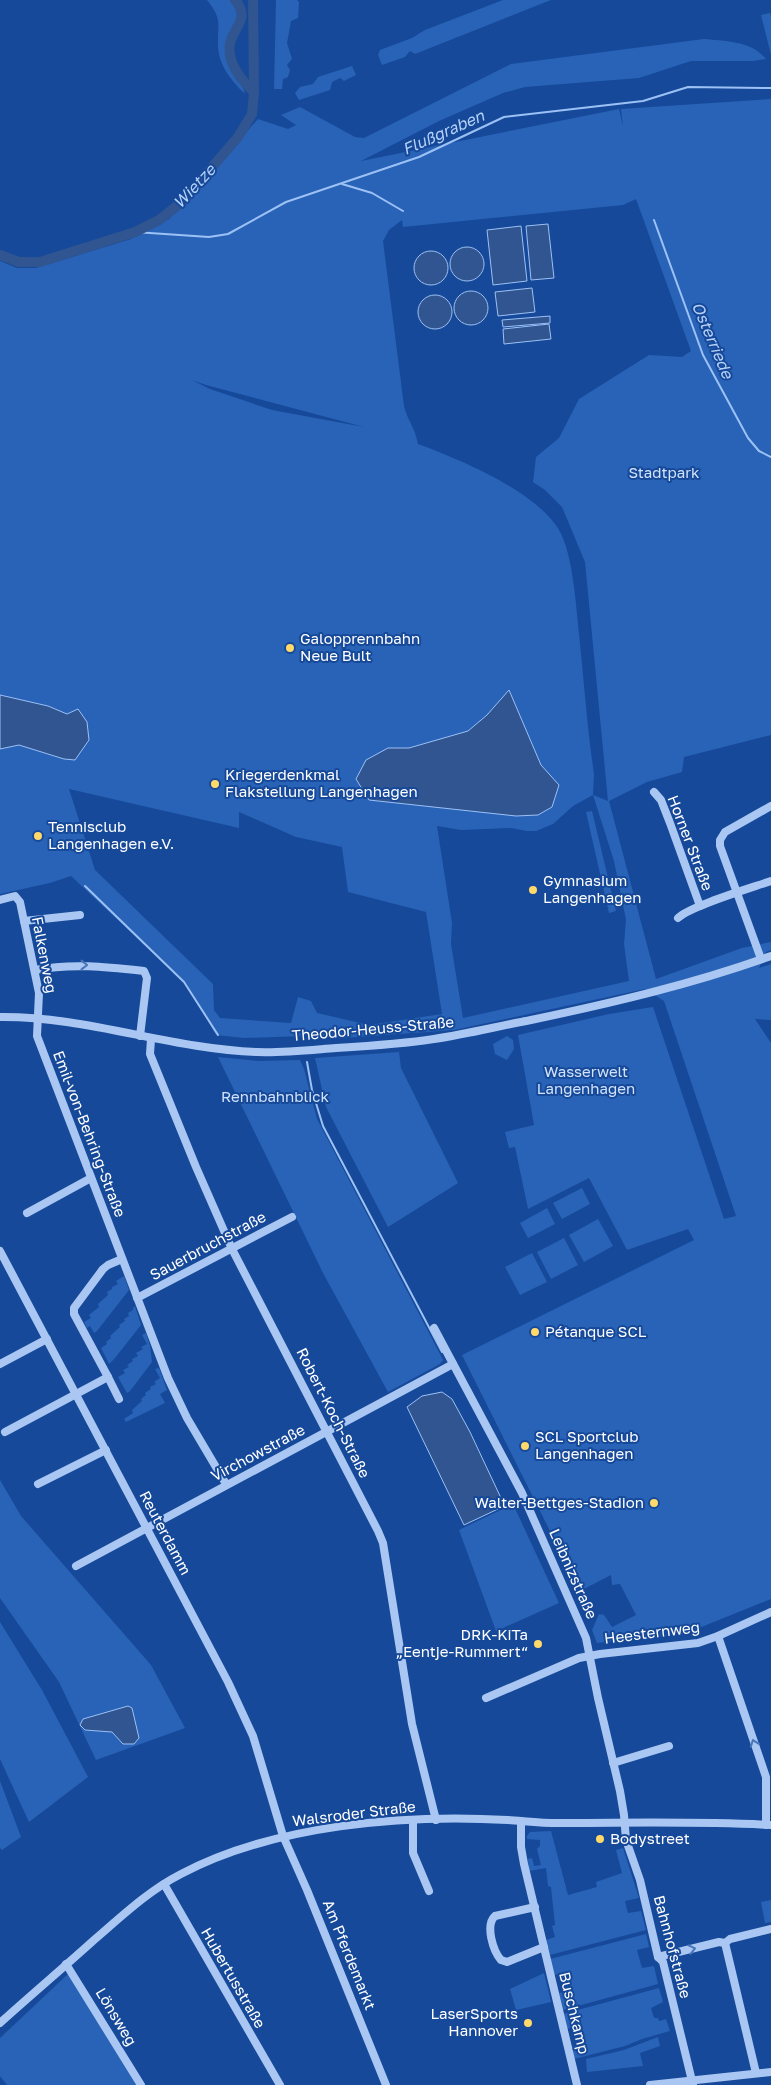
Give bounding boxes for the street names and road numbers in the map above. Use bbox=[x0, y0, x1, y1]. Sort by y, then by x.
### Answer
street label: Horner Straße bbox=[664, 792, 717, 893]
street label: Falkenweg bbox=[29, 915, 61, 995]
street label: Theodor-Heuss-Straße bbox=[291, 1012, 455, 1044]
street label: Emil-von-Behring-Straße bbox=[50, 1048, 130, 1220]
street label: Sauerbruchstraße bbox=[146, 1207, 269, 1283]
street label: Robert-Koch-Straße bbox=[293, 1345, 375, 1481]
street label: Virchowstraße bbox=[208, 1420, 308, 1484]
street label: Reuterdamm bbox=[136, 1487, 196, 1578]
street label: Leibnizstraße bbox=[546, 1526, 602, 1622]
street label: Heesternweg bbox=[603, 1617, 701, 1647]
street label: Walsroder Straße bbox=[291, 1796, 417, 1830]
street label: Bahnhofstraße bbox=[651, 1893, 695, 2001]
street label: Am Pferdemarkt bbox=[320, 1897, 380, 2012]
street label: Hubertusstraße bbox=[198, 1924, 270, 2031]
street label: Buschkamp bbox=[556, 1970, 594, 2056]
street label: Lönsweg bbox=[93, 1984, 141, 2049]

